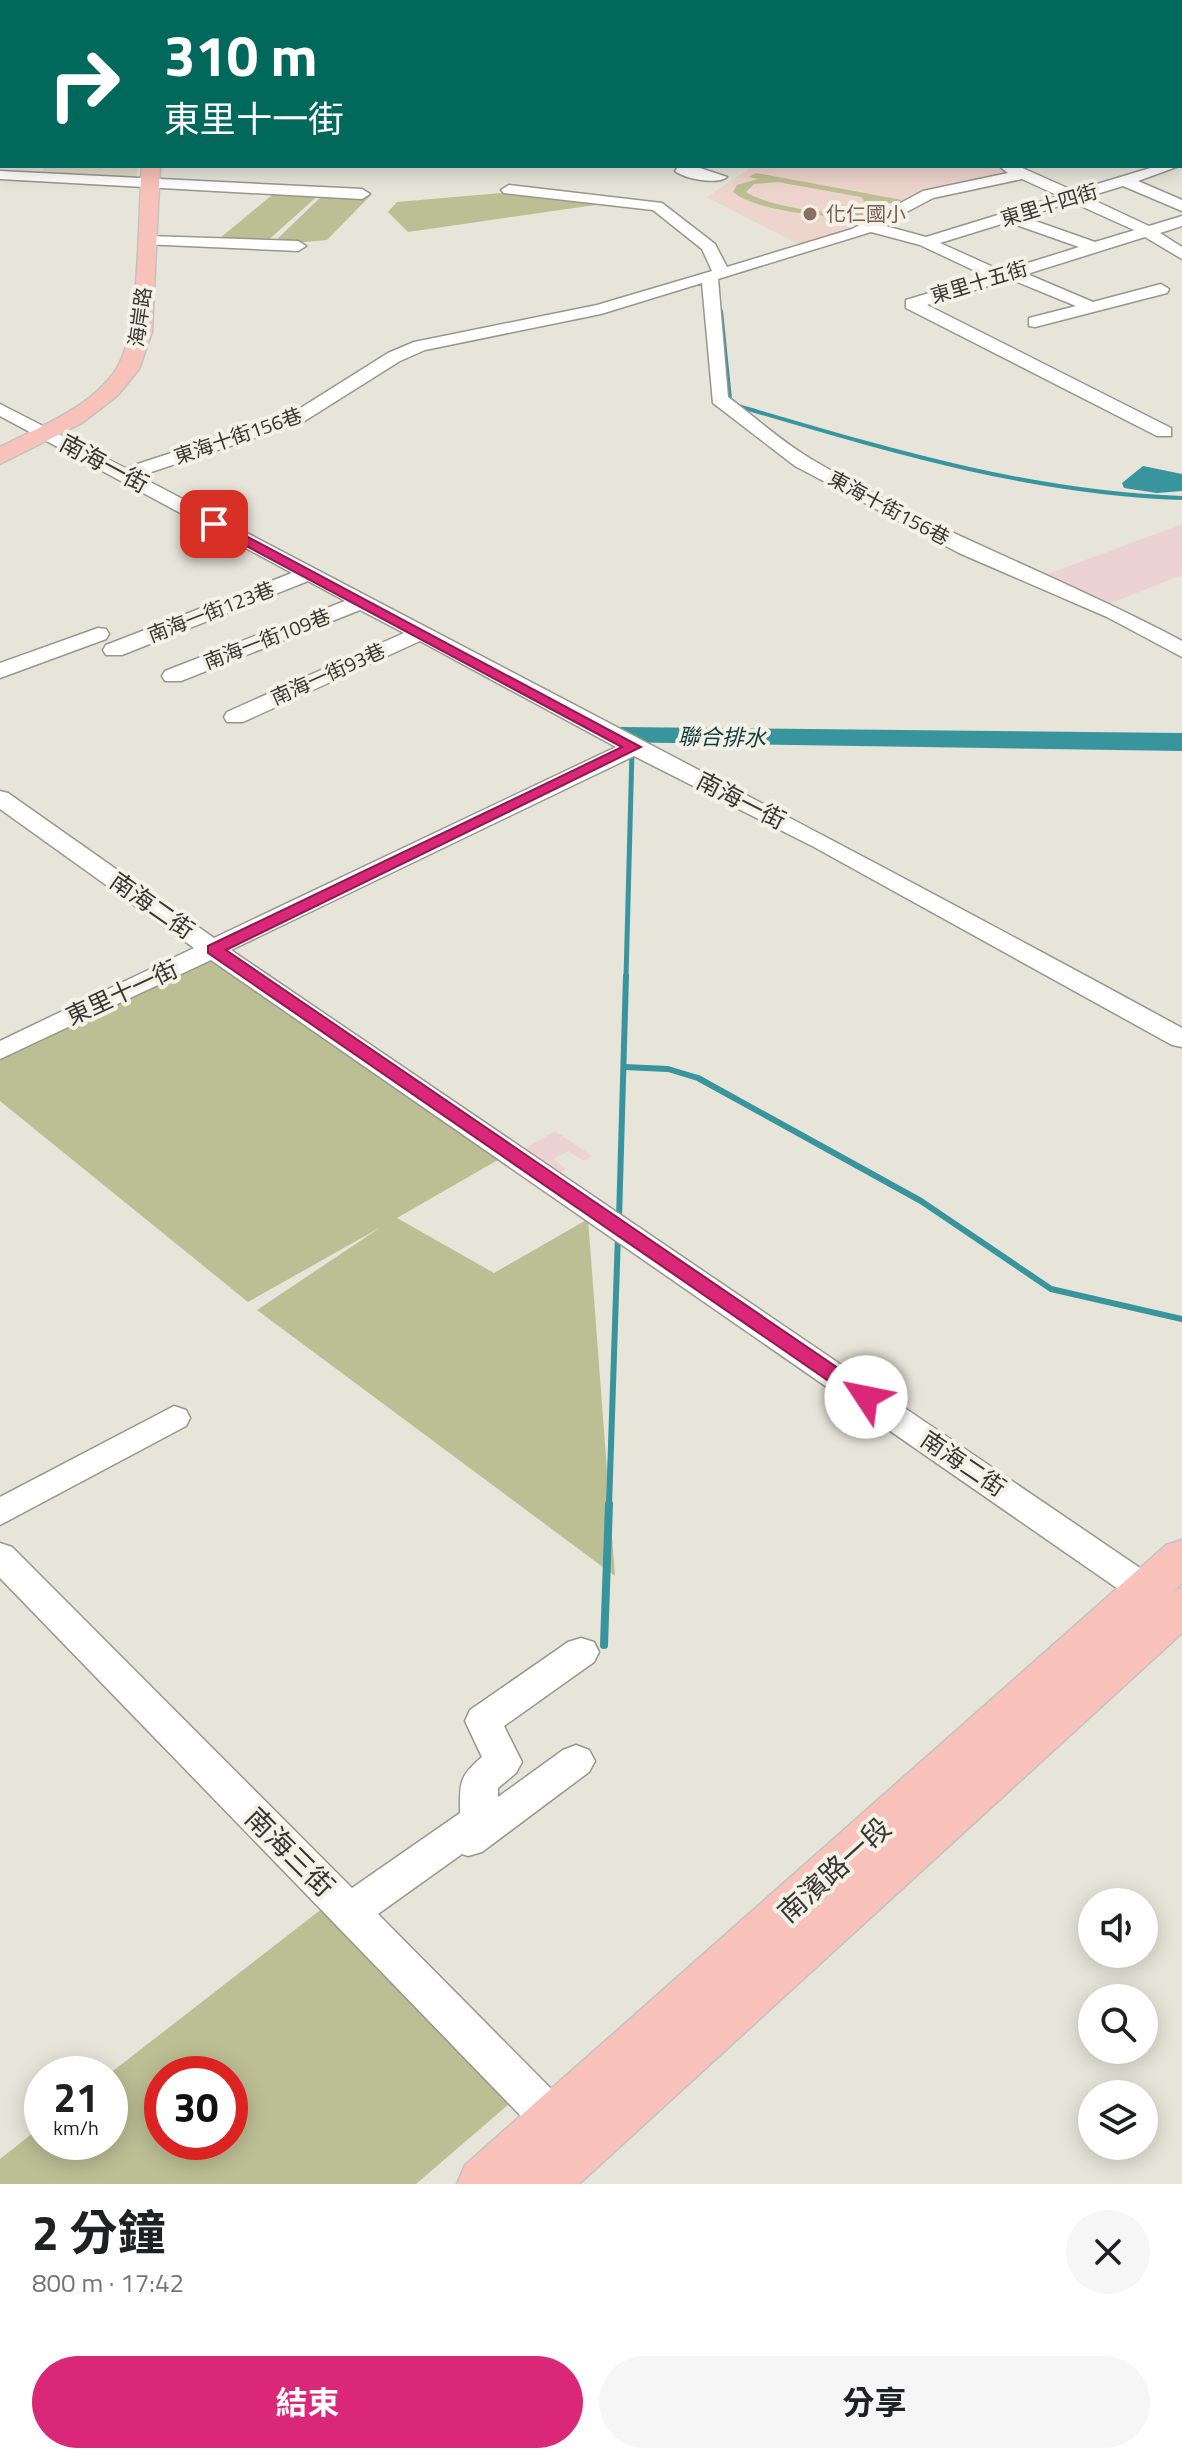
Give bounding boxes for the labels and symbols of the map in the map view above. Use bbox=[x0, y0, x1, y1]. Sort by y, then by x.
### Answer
street label: 東里十四街 bbox=[997, 175, 1101, 234]
place label: 化仁國小 bbox=[826, 198, 906, 229]
marker: 化仁國小 bbox=[801, 205, 819, 223]
street label: 東里十五街 bbox=[927, 252, 1031, 311]
street label: 海岸路 bbox=[120, 285, 159, 349]
street label: 東海十街156巷 bbox=[170, 399, 306, 472]
street label: 南海一街 bbox=[54, 425, 155, 502]
street label: 東海十街156巷 bbox=[823, 463, 955, 553]
pin bbox=[180, 490, 248, 558]
street label: 南海一街123巷 bbox=[143, 573, 279, 650]
street label: 南海一街109巷 bbox=[199, 600, 335, 677]
street label: 南海一街93巷 bbox=[266, 634, 390, 713]
water label: 聯合排水 bbox=[678, 719, 767, 755]
street label: 南海一街 bbox=[691, 762, 792, 838]
street label: 南海二街 bbox=[103, 863, 202, 947]
street label: 東里十一街 bbox=[60, 950, 184, 1034]
position arrow bbox=[824, 1355, 908, 1439]
street label: 南海二街 bbox=[914, 1421, 1013, 1505]
street label: 南海三街 bbox=[236, 1797, 345, 1906]
street label: 南濱路一段 bbox=[767, 1807, 900, 1932]
speed limit sign: 30 bbox=[144, 2056, 248, 2160]

